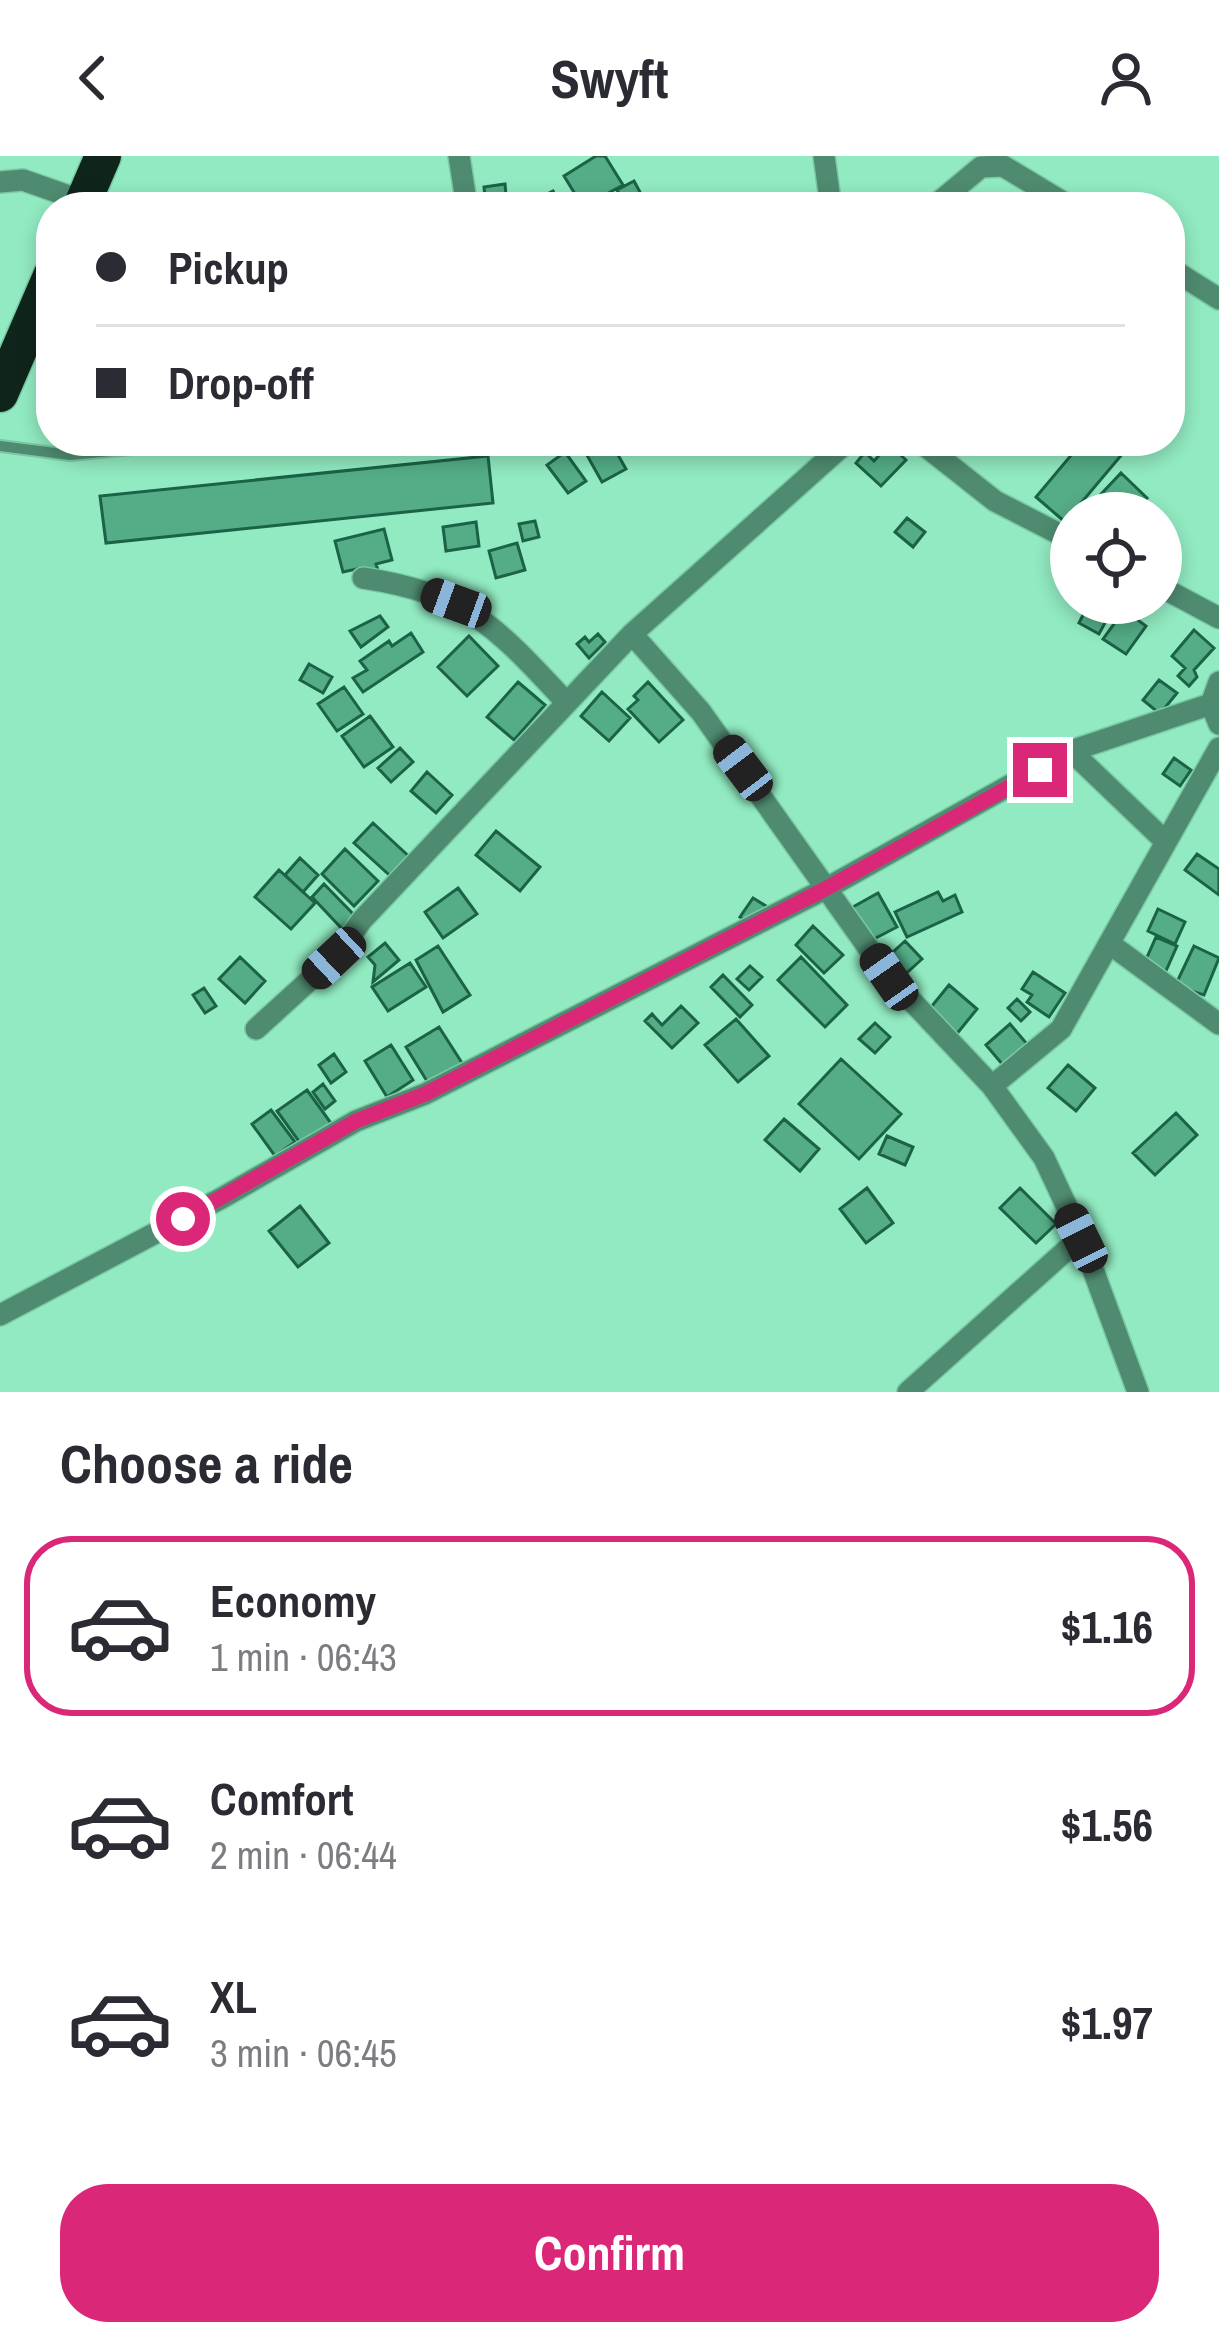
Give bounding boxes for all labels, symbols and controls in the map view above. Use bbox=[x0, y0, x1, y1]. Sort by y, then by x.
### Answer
text: Swyft bbox=[550, 42, 669, 115]
icon: back bbox=[60, 45, 126, 111]
icon: person bbox=[1093, 45, 1159, 111]
text: Pickup bbox=[168, 237, 289, 298]
text: Drop-off bbox=[168, 352, 314, 413]
map controls bbox=[1050, 492, 1182, 624]
button: locate bbox=[1050, 492, 1182, 624]
car bbox=[416, 574, 496, 632]
car bbox=[707, 728, 779, 808]
route end bbox=[1013, 743, 1067, 797]
car bbox=[295, 920, 373, 996]
car bbox=[854, 937, 924, 1017]
route start bbox=[156, 1192, 210, 1246]
car bbox=[1049, 1198, 1113, 1278]
text: Choose a ride bbox=[60, 1427, 353, 1500]
text: Economy bbox=[210, 1570, 376, 1631]
icon: car bbox=[66, 1572, 174, 1680]
text: $1.16 bbox=[1061, 1596, 1153, 1657]
text: 1 min · 06:43 bbox=[210, 1631, 397, 1683]
text: Comfort bbox=[210, 1768, 353, 1829]
icon: car bbox=[66, 1770, 174, 1878]
text: $1.56 bbox=[1061, 1794, 1153, 1855]
text: 2 min · 06:44 bbox=[210, 1829, 397, 1881]
text: XL bbox=[210, 1966, 257, 2027]
icon: car bbox=[66, 1968, 174, 2076]
text: $1.97 bbox=[1061, 1992, 1153, 2053]
text: 3 min · 06:45 bbox=[210, 2027, 397, 2079]
button: Confirm bbox=[60, 2184, 1159, 2322]

